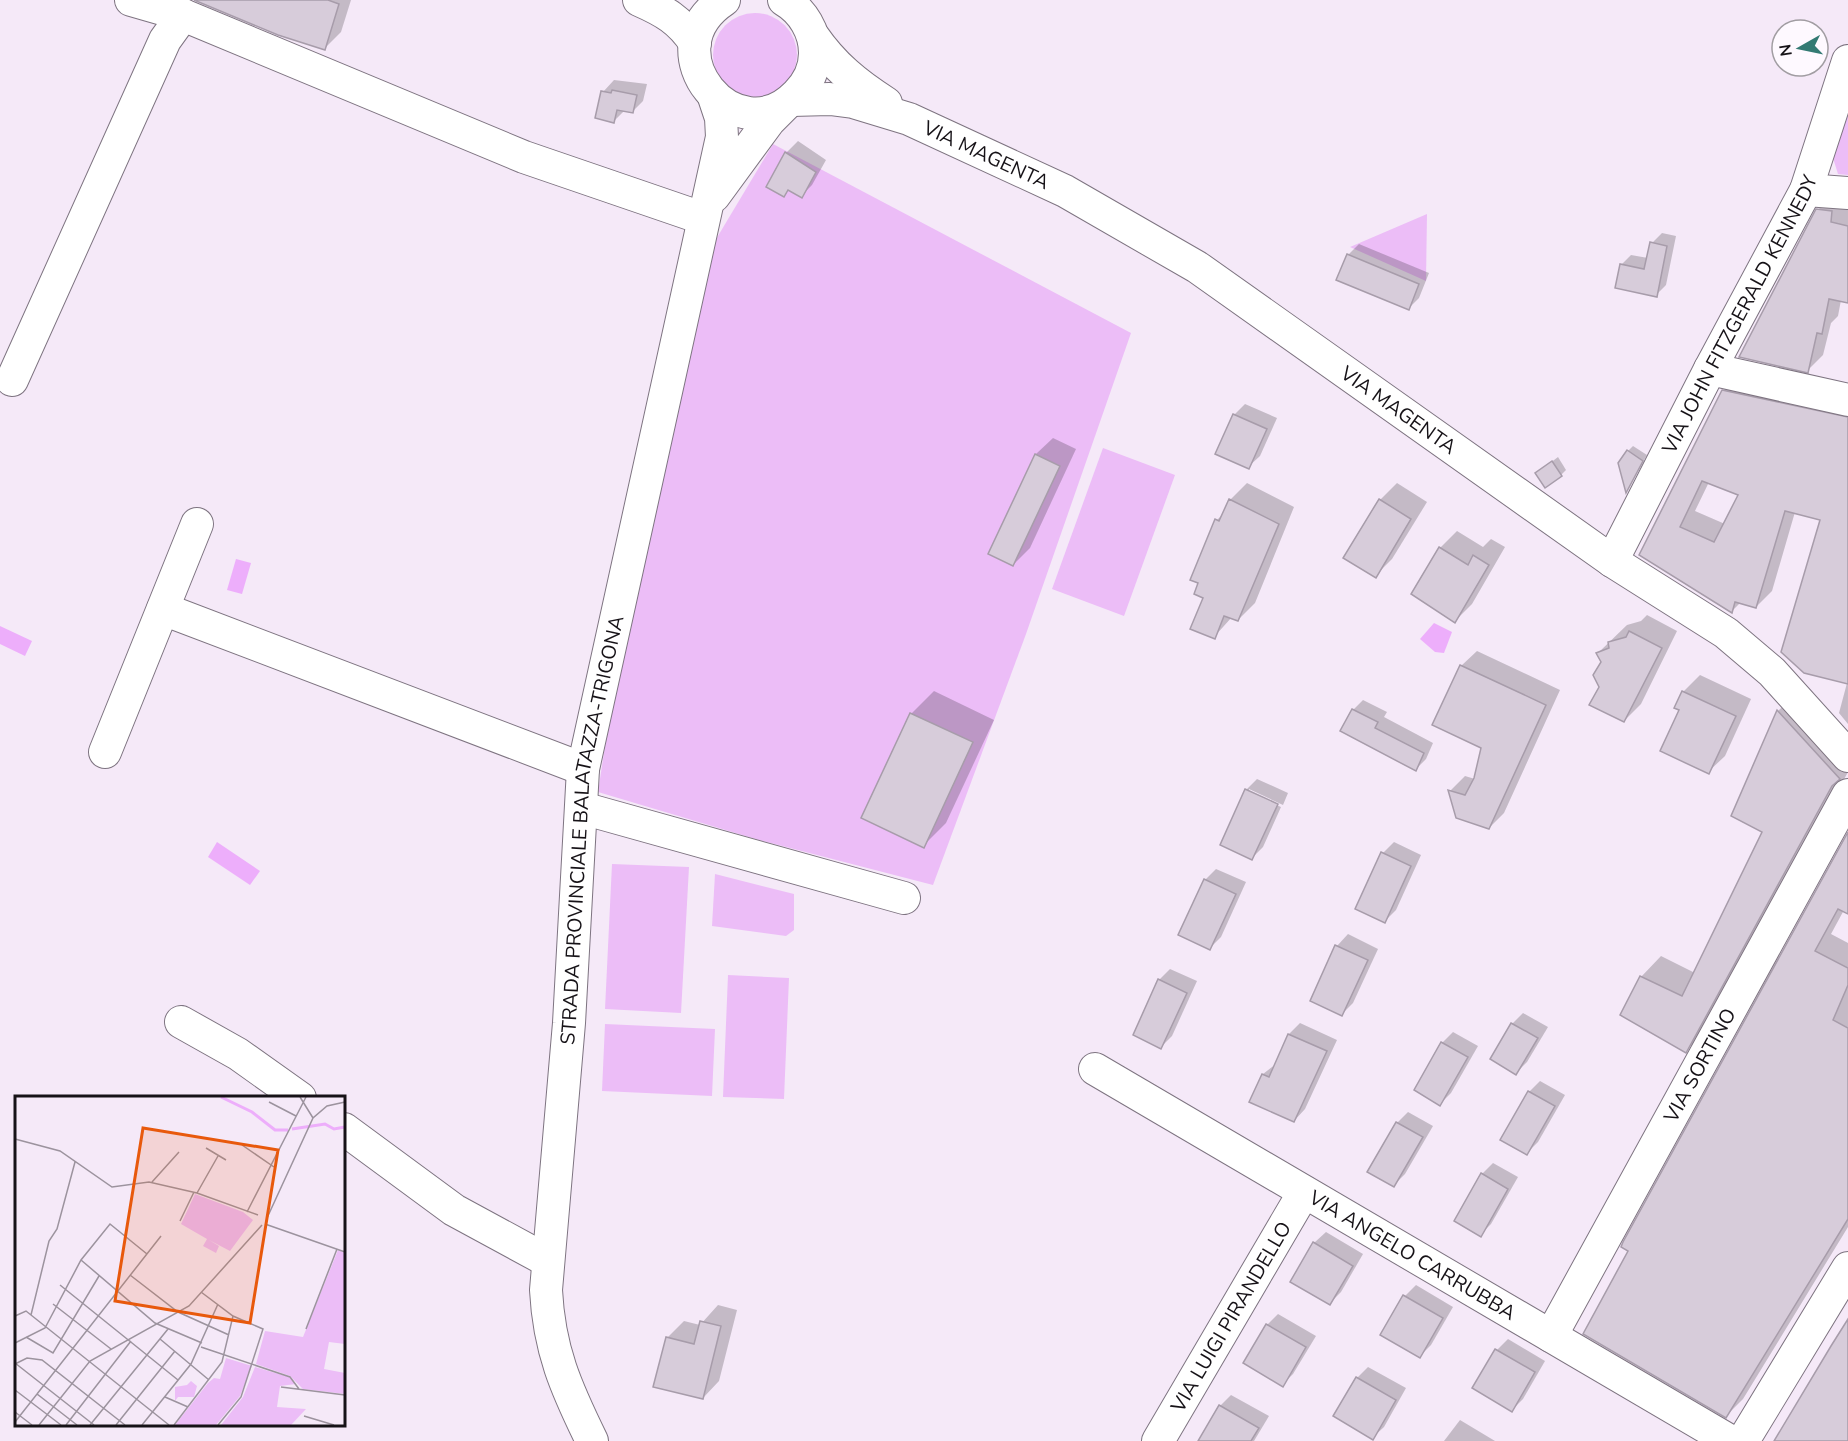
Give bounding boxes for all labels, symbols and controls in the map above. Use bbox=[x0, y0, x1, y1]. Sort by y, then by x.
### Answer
north arrow bbox=[1770, 18, 1830, 78]
text: N bbox=[1774, 43, 1798, 58]
street label: VIA MAGENTA bbox=[918, 114, 1054, 196]
street label: VIA JOHN FITZGERALD KENNEDY bbox=[1656, 171, 1824, 459]
street label: VIA MAGENTA bbox=[1334, 359, 1462, 461]
street label: STRADA PROVINCIALE BALATAZZA-TRIGONA bbox=[554, 612, 630, 1046]
street label: VIA SORTINO bbox=[1657, 1003, 1742, 1128]
inset map bbox=[15, 1096, 345, 1426]
street label: VIA ANGELO CARRUBBA bbox=[1303, 1184, 1521, 1327]
street label: VIA LUIGI PIRANDELLO bbox=[1164, 1217, 1298, 1418]

